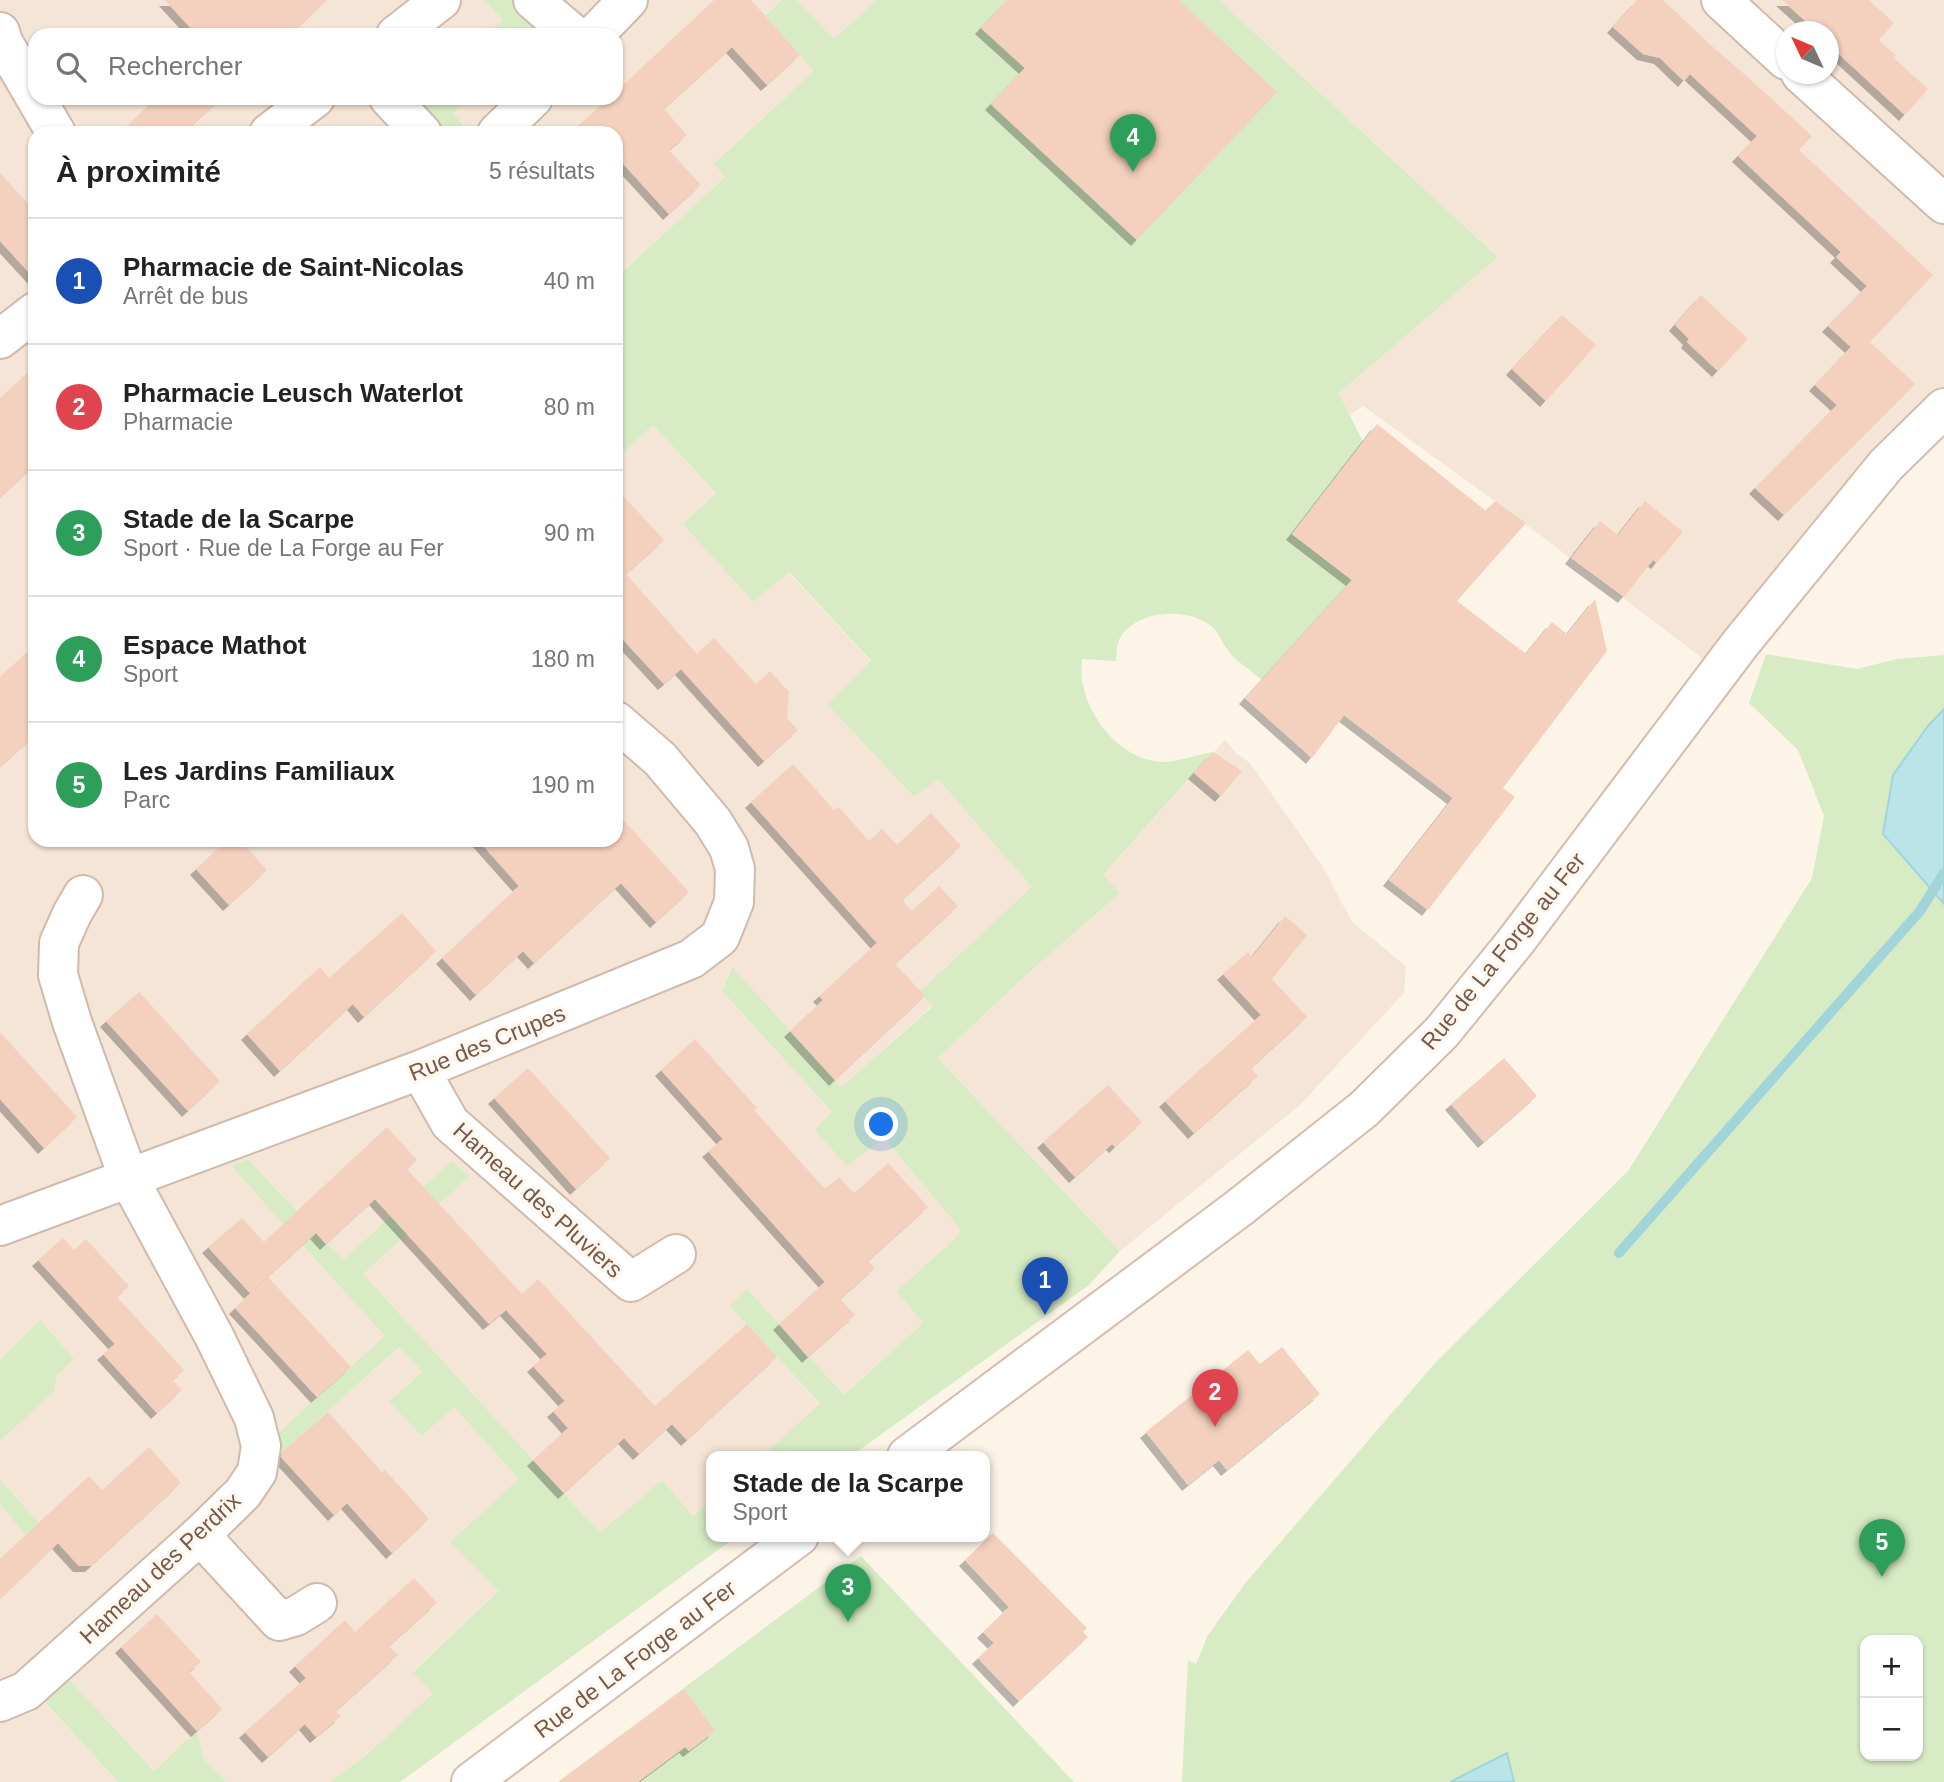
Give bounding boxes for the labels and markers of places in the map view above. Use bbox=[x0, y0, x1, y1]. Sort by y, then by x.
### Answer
pin: 4 bbox=[1110, 114, 1156, 172]
pin: 1 bbox=[1022, 1257, 1068, 1315]
pin: 2 bbox=[1192, 1369, 1238, 1427]
pin: 5 bbox=[1859, 1519, 1905, 1577]
pin: 3 bbox=[825, 1564, 871, 1622]

